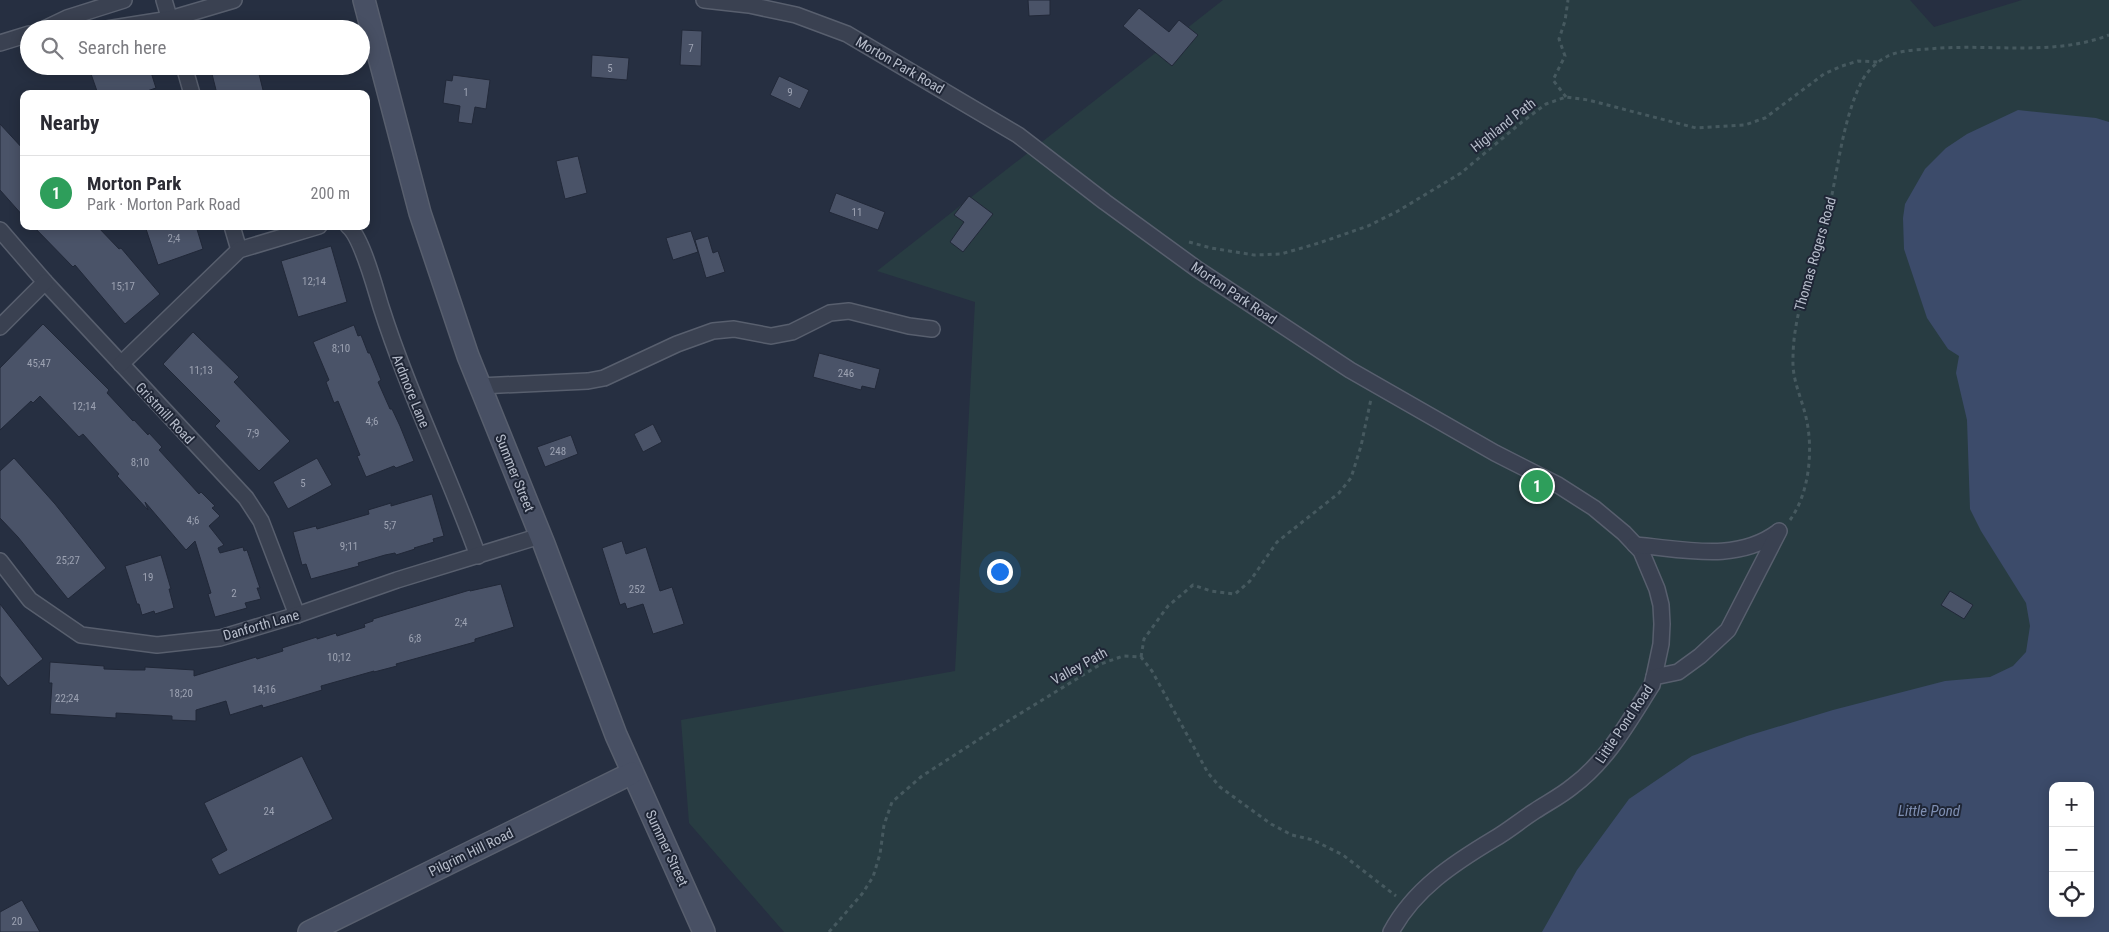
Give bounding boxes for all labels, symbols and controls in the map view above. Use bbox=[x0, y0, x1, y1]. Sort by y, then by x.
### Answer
search box bbox=[20, 20, 370, 75]
street label: Morton Park Road bbox=[853, 33, 947, 97]
icon: search bbox=[38, 34, 66, 62]
text: Search here bbox=[78, 36, 166, 59]
house number: 7 bbox=[688, 42, 694, 55]
house number: 5 bbox=[607, 62, 613, 75]
house number: 1 bbox=[463, 86, 469, 99]
house number: 9 bbox=[787, 86, 793, 99]
street label: Highland Path bbox=[1467, 95, 1539, 155]
text: Nearby bbox=[40, 111, 99, 135]
text: Morton Park bbox=[87, 172, 181, 195]
text: 1 bbox=[52, 184, 60, 203]
text: 200 m bbox=[311, 184, 350, 203]
text: Park · Morton Park Road bbox=[87, 195, 241, 214]
street label: Thomas Rogers Road bbox=[1791, 195, 1839, 313]
house number: 11 bbox=[852, 206, 862, 219]
house number: 2;4 bbox=[167, 232, 181, 245]
street label: Morton Park Road bbox=[1188, 259, 1280, 327]
house number: 12;14 bbox=[302, 275, 327, 288]
house number: 15;17 bbox=[111, 280, 135, 293]
house number: 8;10 bbox=[332, 342, 350, 355]
street label: Ardmore Lane bbox=[389, 352, 433, 430]
house number: 45;47 bbox=[27, 357, 51, 370]
house number: 11;13 bbox=[189, 364, 213, 377]
house number: 246 bbox=[838, 367, 854, 380]
street label: Gristmill Road bbox=[133, 379, 197, 447]
house number: 12;14 bbox=[72, 400, 97, 413]
house number: 4;6 bbox=[365, 415, 379, 428]
house number: 7;9 bbox=[246, 427, 260, 440]
street label: Summer Street bbox=[492, 432, 538, 514]
house number: 248 bbox=[550, 445, 566, 458]
house number: 8;10 bbox=[131, 456, 149, 469]
pin: 1 bbox=[1521, 467, 1553, 505]
house number: 5 bbox=[300, 477, 306, 490]
house number: 4;6 bbox=[186, 514, 200, 527]
house number: 5;7 bbox=[383, 519, 397, 532]
house number: 9;11 bbox=[340, 540, 358, 553]
house number: 25;27 bbox=[56, 554, 80, 567]
your location bbox=[987, 559, 1013, 585]
house number: 19 bbox=[143, 571, 153, 584]
house number: 252 bbox=[629, 583, 645, 596]
house number: 2 bbox=[231, 587, 237, 600]
street label: Danforth Lane bbox=[221, 606, 301, 643]
house number: 2;4 bbox=[454, 616, 468, 629]
house number: 6;8 bbox=[408, 632, 422, 645]
street label: Valley Path bbox=[1048, 644, 1110, 688]
house number: 10;12 bbox=[327, 651, 351, 664]
street label: Little Pond Road bbox=[1592, 682, 1656, 766]
house number: 14;16 bbox=[252, 683, 276, 696]
house number: 18;20 bbox=[169, 687, 193, 700]
house number: 22;24 bbox=[55, 692, 80, 705]
map controls bbox=[2049, 782, 2094, 917]
button: + bbox=[2049, 782, 2094, 827]
water label: Little Pond bbox=[1898, 802, 1961, 820]
house number: 24 bbox=[264, 805, 275, 818]
street label: Summer Street bbox=[642, 807, 692, 889]
street label: Pilgrim Hill Road bbox=[426, 825, 516, 879]
button: − bbox=[2049, 827, 2094, 872]
button: locate bbox=[2049, 872, 2094, 917]
house number: 20 bbox=[12, 915, 22, 928]

